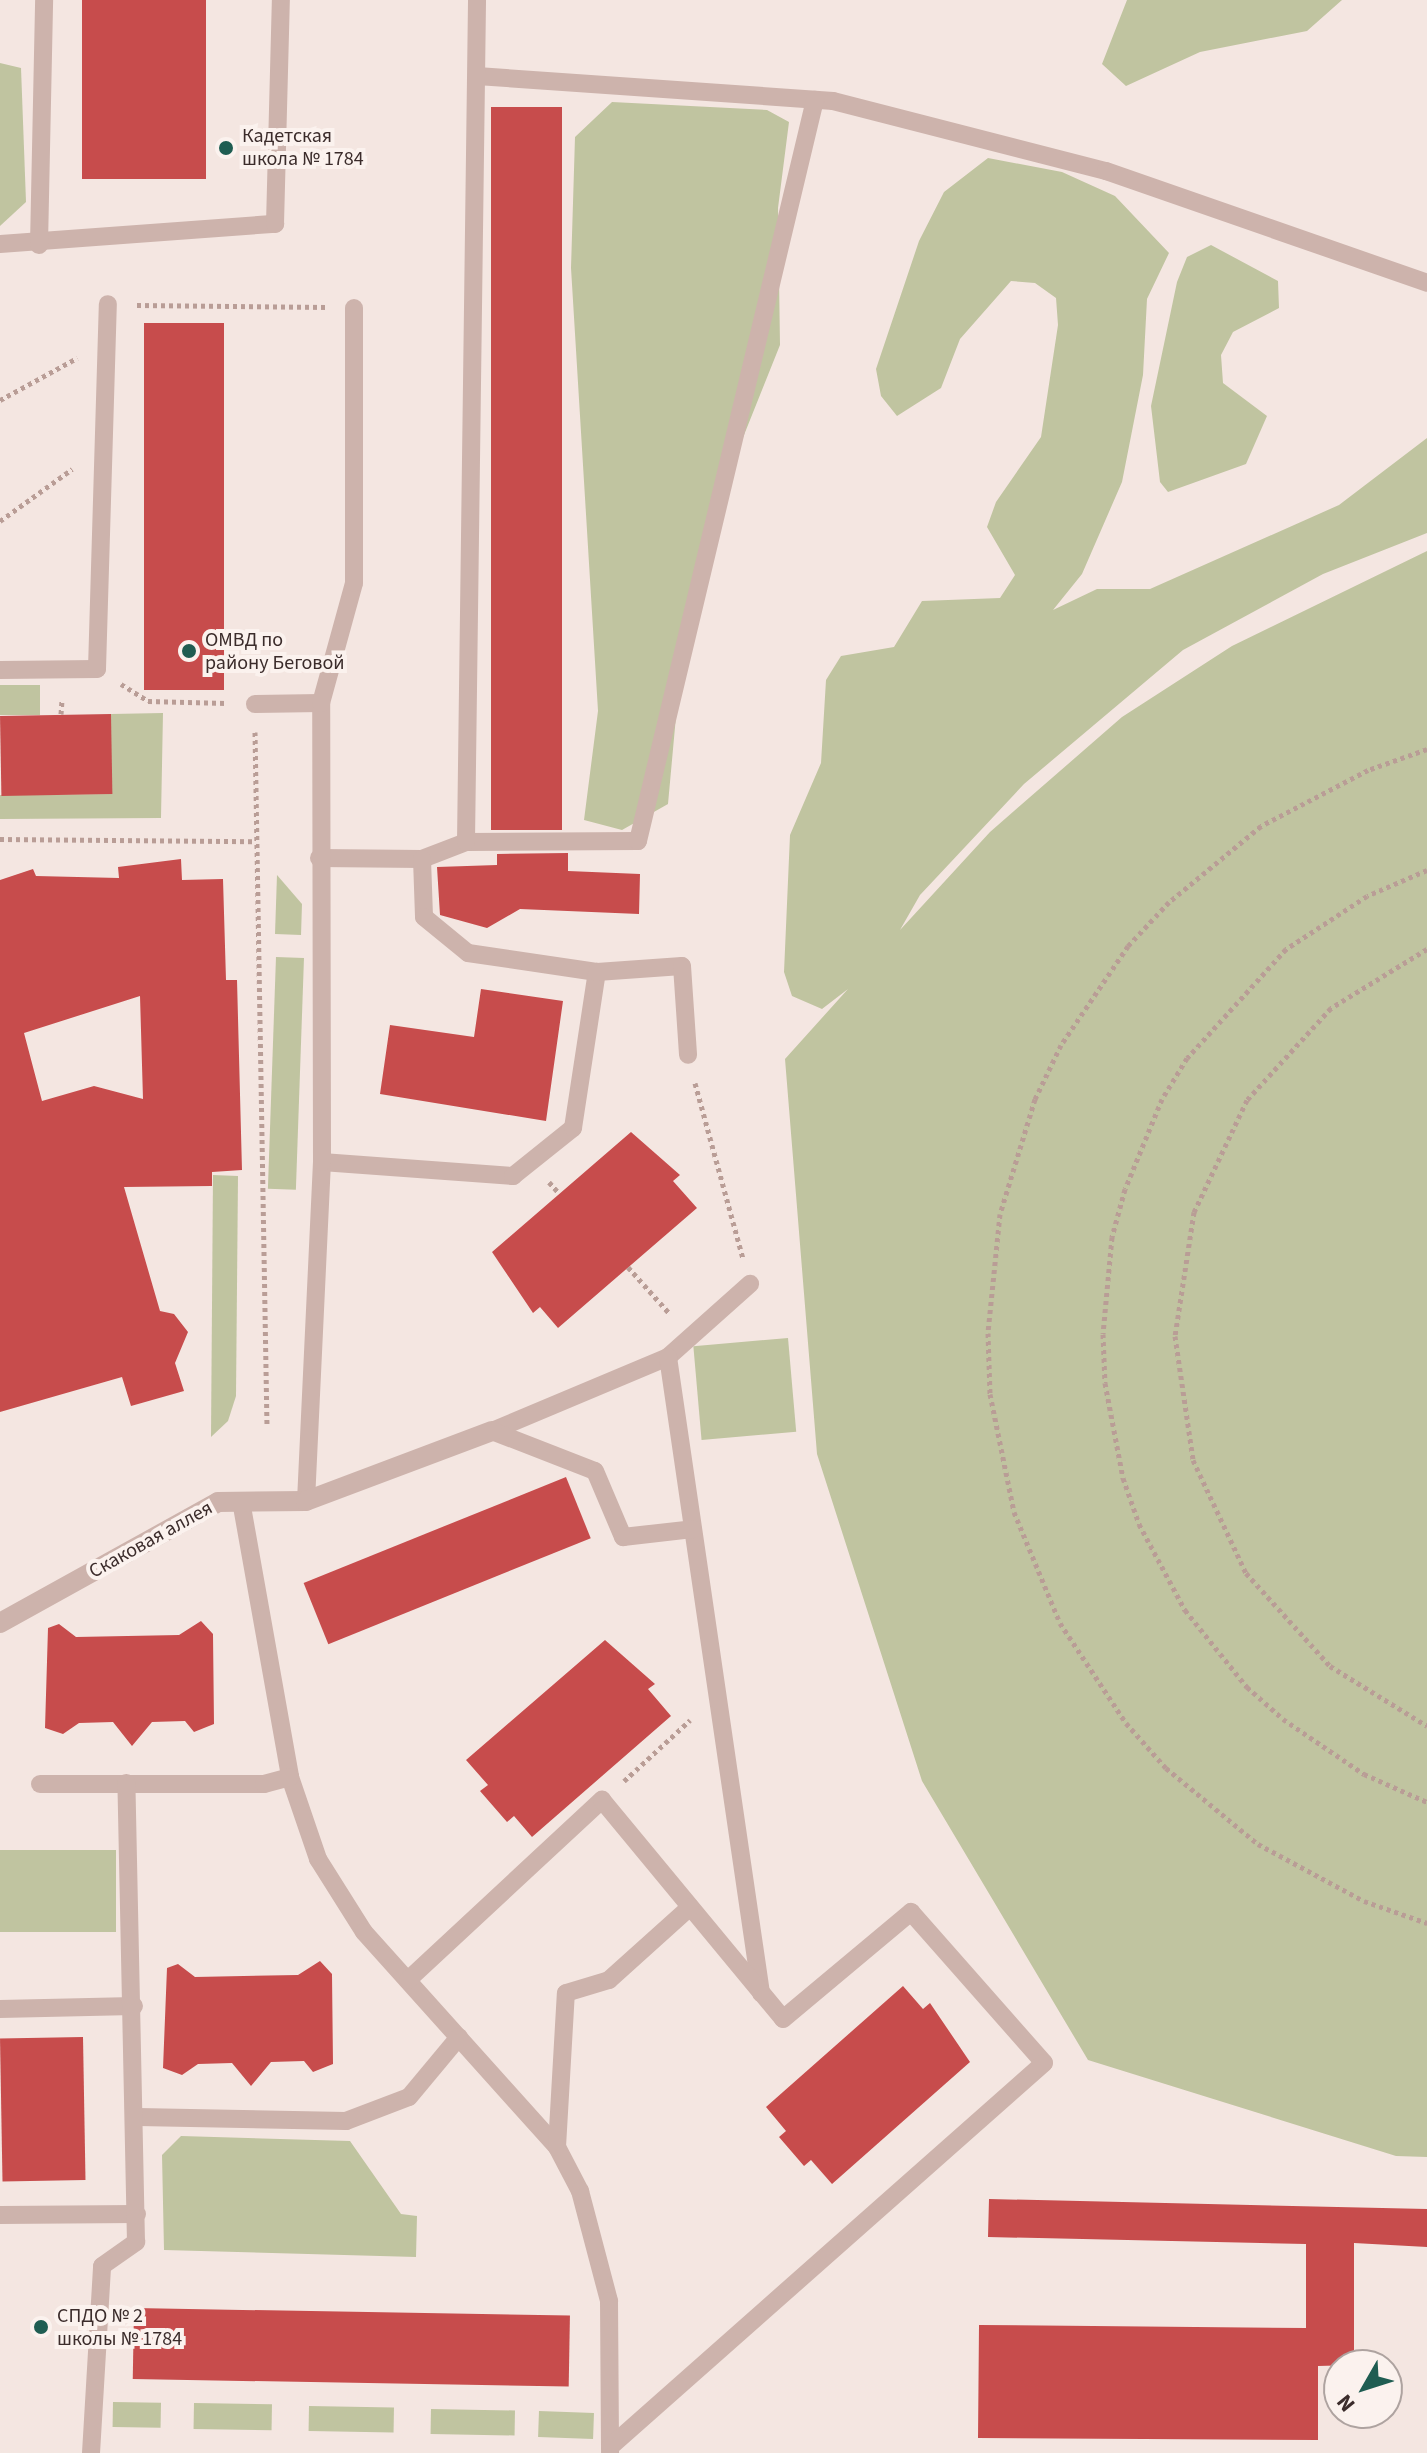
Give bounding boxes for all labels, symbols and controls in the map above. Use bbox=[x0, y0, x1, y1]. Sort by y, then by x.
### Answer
place label: Кадетская школа № 1784 bbox=[242, 124, 364, 171]
marker: Кадетская школа № 1784 bbox=[217, 139, 235, 157]
place label: ОМВД по району Беговой bbox=[205, 628, 345, 675]
marker: ОМВД по району Беговой bbox=[180, 642, 198, 660]
street label: Скаковая аллея bbox=[85, 1496, 217, 1584]
place label: СПДО № 2 школы № 1784 bbox=[57, 2304, 182, 2351]
marker: СПДО № 2 школы № 1784 bbox=[32, 2318, 50, 2336]
north arrow bbox=[1323, 2349, 1403, 2429]
text: N bbox=[1329, 2387, 1363, 2419]

